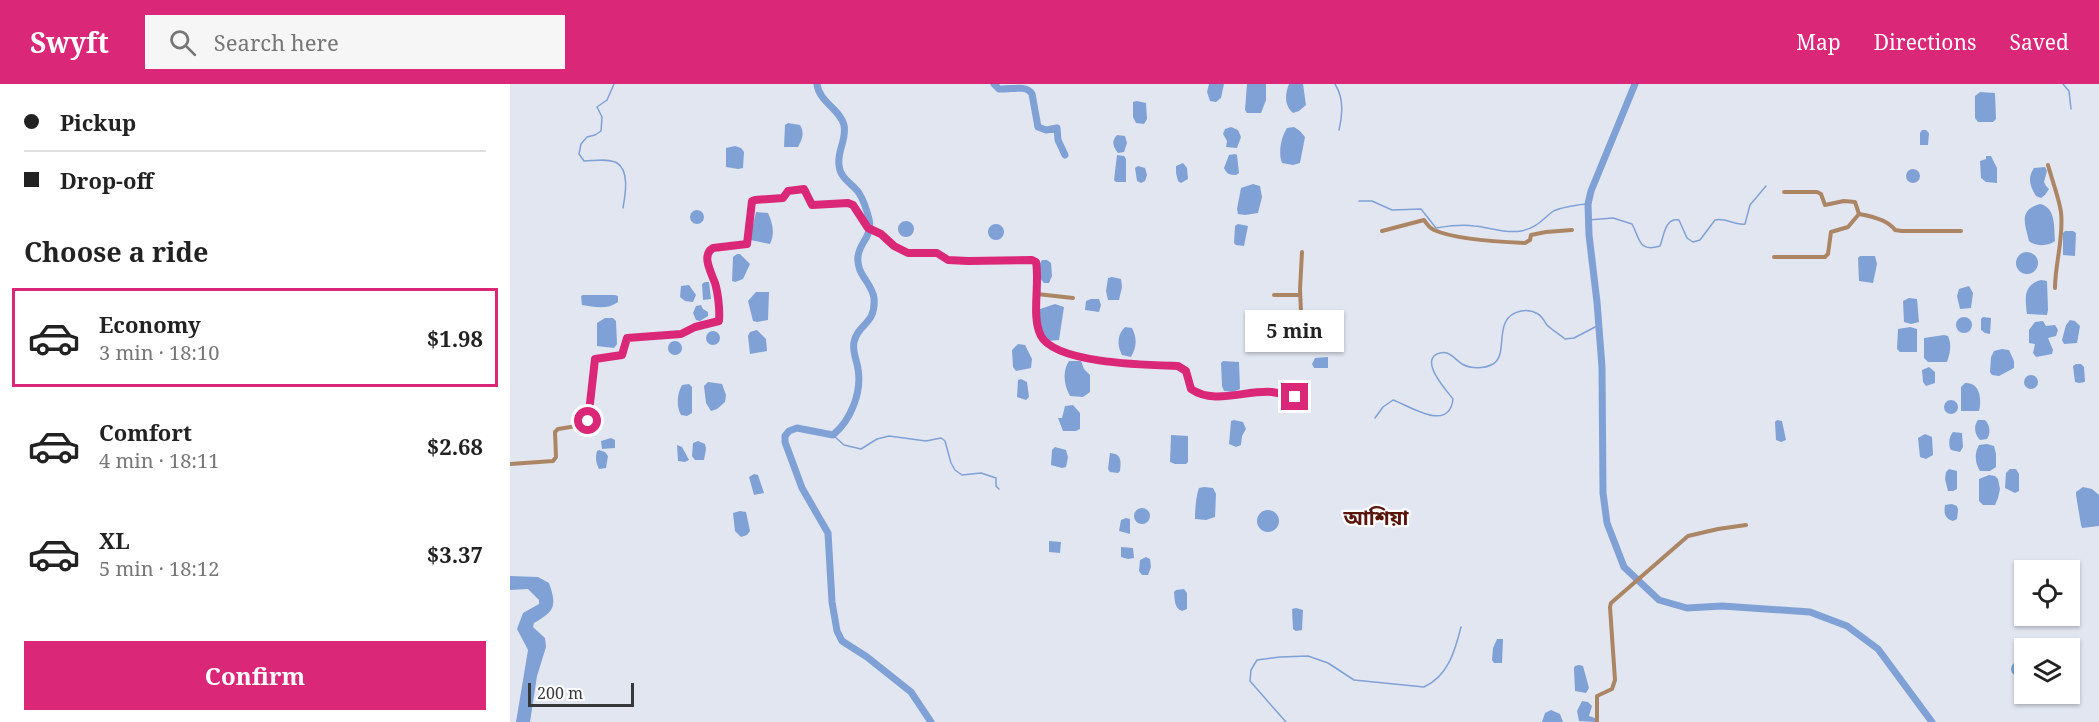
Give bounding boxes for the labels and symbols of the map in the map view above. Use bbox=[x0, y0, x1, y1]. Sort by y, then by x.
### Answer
callout: 5 min bbox=[1246, 310, 1344, 352]
route end bbox=[1281, 383, 1308, 410]
route start bbox=[574, 407, 601, 434]
district label: আশিয়া bbox=[1343, 503, 1410, 531]
scale bar bbox=[528, 680, 634, 708]

